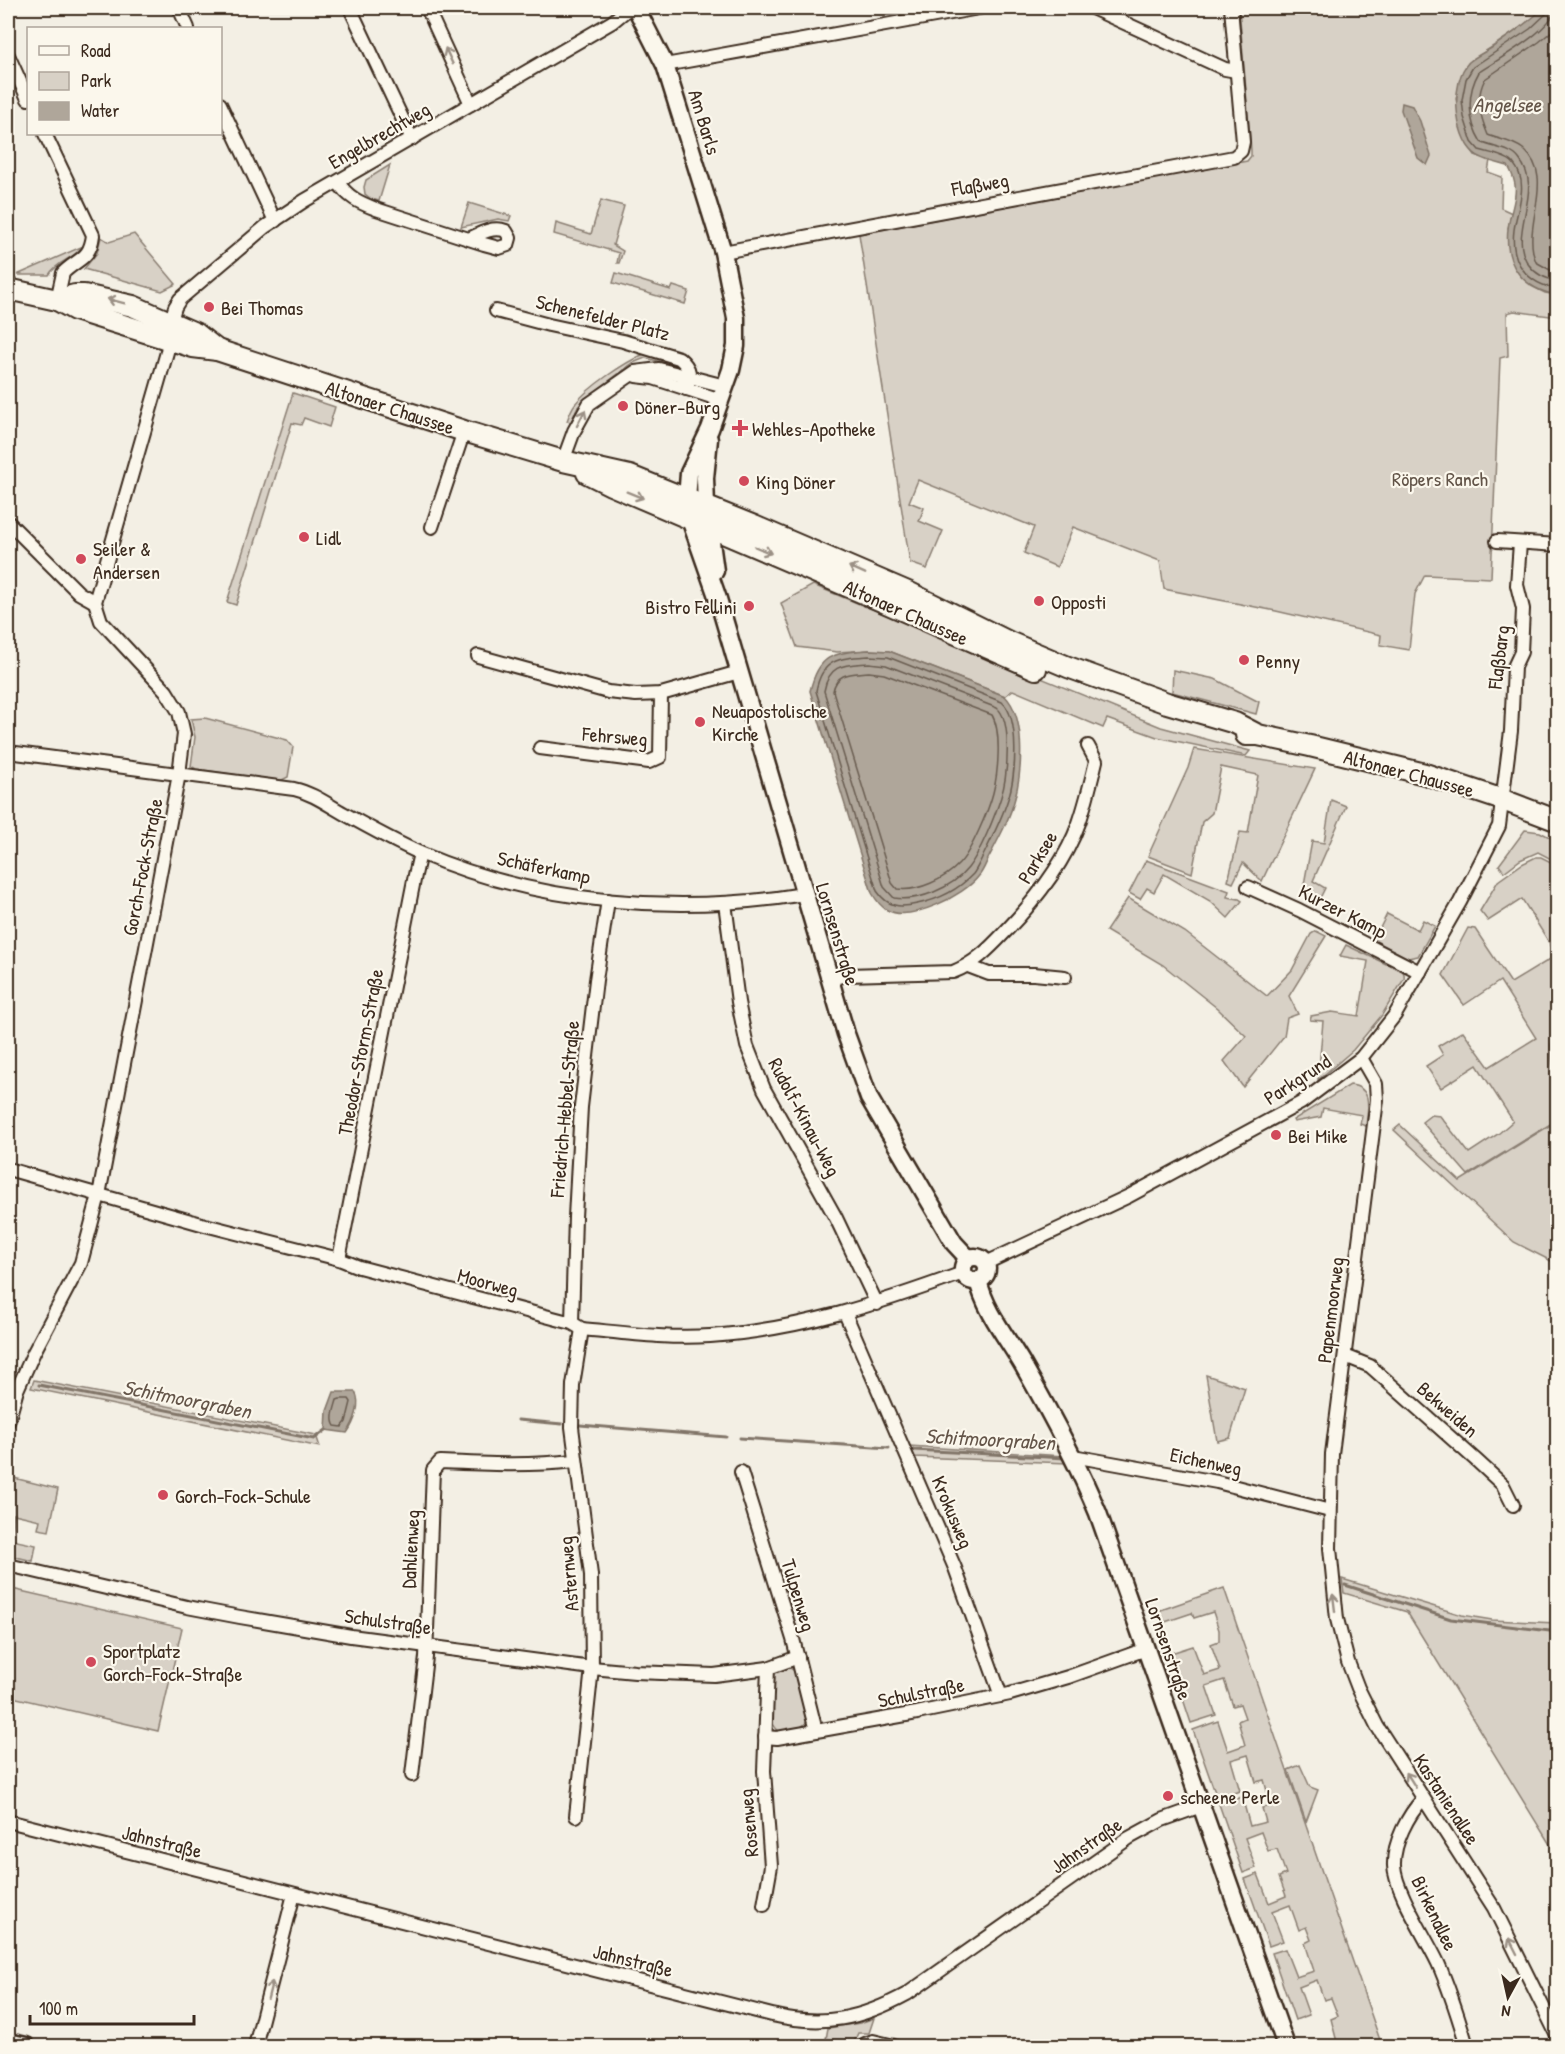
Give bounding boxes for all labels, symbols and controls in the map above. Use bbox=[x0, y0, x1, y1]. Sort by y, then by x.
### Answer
legend bbox=[27, 27, 222, 135]
text: Road bbox=[81, 38, 111, 63]
one-way arrow bbox=[443, 47, 454, 65]
text: Park bbox=[81, 68, 112, 93]
street label: Am Barls bbox=[682, 86, 728, 158]
water label: Angelsee bbox=[1473, 90, 1543, 119]
street label: Engelbrechtweg bbox=[323, 95, 435, 175]
text: Water bbox=[81, 98, 119, 123]
street label: Flaßweg bbox=[948, 166, 1011, 202]
street label: Schenefelder Platz bbox=[533, 287, 673, 347]
place label: Bei Thomas bbox=[221, 294, 303, 321]
one-way arrow bbox=[107, 295, 126, 307]
marker: Bei Thomas bbox=[202, 300, 216, 314]
street label: Altonaer Chaussee bbox=[322, 374, 458, 441]
place label: Döner-Burg bbox=[635, 393, 720, 420]
marker: Döner-Burg bbox=[616, 399, 630, 413]
one-way arrow bbox=[575, 410, 587, 428]
place label: Wehles-Apotheke bbox=[752, 415, 876, 442]
marker: Wehles-Apotheke bbox=[733, 421, 747, 435]
park label: Röpers Ranch bbox=[1392, 465, 1488, 492]
place label: King Döner bbox=[756, 468, 836, 495]
marker: King Döner bbox=[737, 474, 751, 488]
one-way arrow bbox=[625, 490, 644, 501]
place label: Lidl bbox=[316, 524, 342, 551]
marker: Lidl bbox=[297, 530, 311, 544]
place label: Seiler & Andersen bbox=[93, 535, 160, 585]
one-way arrow bbox=[754, 545, 772, 557]
marker: Seiler & Andersen bbox=[74, 552, 88, 566]
one-way arrow bbox=[848, 563, 866, 575]
street label: Altonaer Chaussee bbox=[839, 572, 973, 652]
place label: Opposti bbox=[1051, 588, 1106, 615]
place label: Bistro Fellini bbox=[645, 593, 737, 620]
marker: Opposti bbox=[1032, 594, 1046, 608]
marker: Bistro Fellini bbox=[742, 599, 756, 613]
street label: Flaßbarg bbox=[1481, 624, 1515, 691]
place label: Penny bbox=[1256, 647, 1300, 674]
marker: Penny bbox=[1237, 653, 1251, 667]
place label: Neuapostolische Kirche bbox=[712, 697, 827, 747]
marker: Neuapostolische Kirche bbox=[693, 715, 707, 729]
street label: Fehrsweg bbox=[580, 720, 649, 752]
street label: Altonaer Chaussee bbox=[1341, 743, 1477, 803]
street label: Gorch-Fock-Straße bbox=[115, 796, 169, 938]
street label: Parksee bbox=[1011, 826, 1063, 888]
street label: Schäferkamp bbox=[495, 844, 593, 890]
street label: Kurzer Kamp bbox=[1294, 877, 1392, 945]
street label: Lornsenstraße bbox=[810, 880, 866, 988]
street label: Theodor-Storm-Straße bbox=[331, 966, 389, 1138]
street label: Friedrich-Hebbel-Straße bbox=[543, 1020, 585, 1199]
street label: Parkgrund bbox=[1258, 1047, 1336, 1111]
street label: Rudolf-Kinau-Weg bbox=[762, 1053, 848, 1181]
place label: Bei Mike bbox=[1288, 1122, 1348, 1149]
marker: Bei Mike bbox=[1269, 1128, 1283, 1142]
street label: Papenmoorweg bbox=[1310, 1255, 1350, 1365]
street label: Moorweg bbox=[455, 1261, 521, 1303]
water label: Schitmoorgraben bbox=[120, 1372, 255, 1426]
street label: Bekweiden bbox=[1412, 1375, 1484, 1443]
water label: Schitmoorgraben bbox=[924, 1421, 1057, 1457]
street label: Eichenweg bbox=[1168, 1440, 1244, 1482]
street label: Krokusweg bbox=[926, 1472, 980, 1553]
place label: Gorch-Fock-Schule bbox=[175, 1482, 311, 1509]
marker: Gorch-Fock-Schule bbox=[156, 1488, 170, 1502]
street label: Dahlienweg bbox=[394, 1509, 426, 1589]
street label: Asternweg bbox=[551, 1535, 585, 1613]
street label: Tulpenweg bbox=[775, 1555, 823, 1635]
one-way arrow bbox=[1329, 1594, 1340, 1614]
street label: Lornsenstraße bbox=[1139, 1595, 1199, 1703]
street label: Schulstraße bbox=[343, 1602, 433, 1640]
place label: Sportplatz Gorch-Fock-Straße bbox=[103, 1637, 242, 1687]
marker: Sportplatz Gorch-Fock-Straße bbox=[84, 1655, 98, 1669]
street label: Schulstraße bbox=[876, 1670, 966, 1714]
street label: Kastanienallee bbox=[1407, 1748, 1487, 1850]
one-way arrow bbox=[1405, 1772, 1417, 1789]
place label: scheene Perle bbox=[1180, 1783, 1280, 1810]
street label: Rosenweg bbox=[732, 1788, 764, 1858]
marker: scheene Perle bbox=[1161, 1789, 1175, 1803]
street label: Jahnstraße bbox=[1045, 1811, 1127, 1879]
street label: Jahnstraße bbox=[119, 1818, 205, 1864]
street label: Birkenallee bbox=[1405, 1871, 1465, 1955]
street label: Jahnstraße bbox=[590, 1937, 676, 1983]
one-way arrow bbox=[1507, 1938, 1518, 1956]
north arrow bbox=[1478, 1967, 1538, 2027]
one-way arrow bbox=[264, 1981, 276, 2000]
scale bar bbox=[30, 1988, 194, 2026]
text: 100 m bbox=[39, 1996, 78, 2021]
text: N bbox=[1500, 2000, 1512, 2023]

